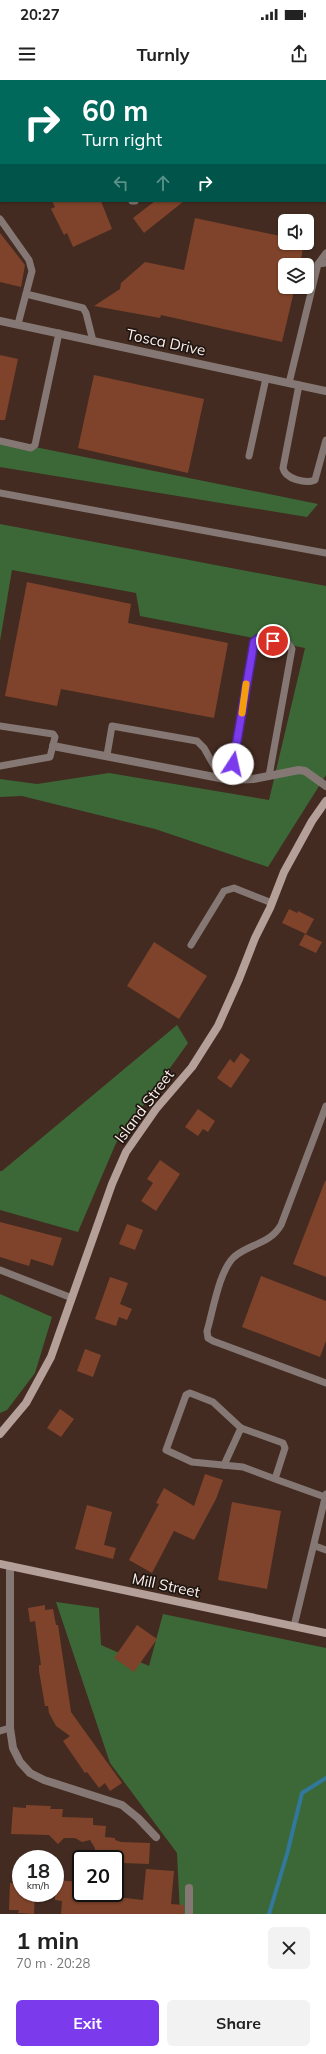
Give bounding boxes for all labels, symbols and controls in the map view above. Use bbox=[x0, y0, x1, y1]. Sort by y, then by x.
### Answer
text: 20:27 bbox=[20, 5, 60, 24]
icon: menu bbox=[16, 43, 38, 65]
text: Turnly bbox=[137, 43, 189, 66]
icon: share bbox=[288, 43, 310, 65]
text: 60 m bbox=[82, 93, 148, 128]
icon: right bbox=[16, 96, 68, 148]
text: Turn right bbox=[82, 128, 162, 151]
icon: left bbox=[110, 172, 132, 194]
icon: ahead bbox=[152, 172, 174, 194]
icon: right bbox=[194, 172, 216, 194]
map controls bbox=[278, 214, 314, 294]
button: sound bbox=[278, 214, 314, 250]
button: layers bbox=[278, 258, 314, 294]
street label: Tosca Drive bbox=[125, 324, 207, 360]
pin bbox=[256, 624, 290, 658]
icon: arrive bbox=[262, 630, 284, 652]
position arrow bbox=[212, 743, 254, 785]
street label: Island Street bbox=[110, 1066, 178, 1146]
street label: Mill Street bbox=[130, 1569, 202, 1601]
speed limit sign: 20 bbox=[72, 1850, 124, 1902]
text: 18 bbox=[26, 1858, 50, 1883]
text: km/h bbox=[27, 1879, 49, 1892]
text: 1 min bbox=[16, 1925, 79, 1955]
button: close bbox=[268, 1927, 310, 1969]
text: 70 m · 20:28 bbox=[16, 1955, 90, 1971]
button: Exit bbox=[16, 2000, 159, 2046]
button: Share bbox=[167, 2000, 310, 2046]

